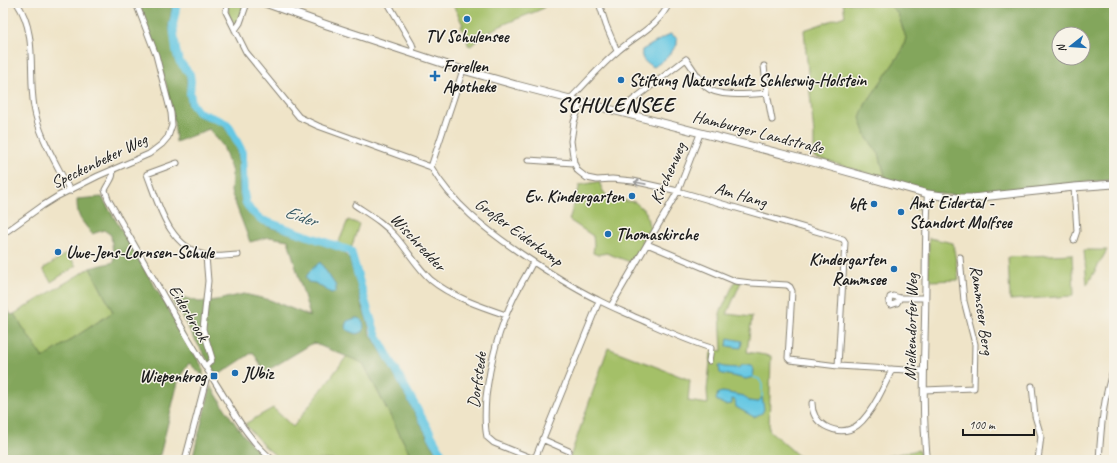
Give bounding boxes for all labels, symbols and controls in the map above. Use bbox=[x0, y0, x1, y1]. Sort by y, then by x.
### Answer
marker: TV Schulensee bbox=[462, 14, 472, 24]
place label: TV Schulensee bbox=[426, 26, 511, 47]
north arrow bbox=[1051, 26, 1091, 66]
text: N bbox=[1053, 42, 1069, 54]
place label: Forellen Apotheke bbox=[443, 56, 497, 97]
place label: Stiftung Naturschutz Schleswig-Holstein bbox=[629, 70, 868, 91]
marker: Forellen Apotheke bbox=[430, 71, 440, 81]
marker: Stiftung Naturschutz Schleswig-Holstein bbox=[616, 75, 626, 85]
district label: SCHULENSEE bbox=[557, 92, 677, 118]
street label: Hamburger Landstraße bbox=[691, 106, 827, 159]
street label: Speckenbeker Weg bbox=[48, 128, 152, 193]
street label: Kirchenweg bbox=[645, 138, 691, 207]
one-way arrow bbox=[634, 178, 647, 186]
street label: Am Hang bbox=[713, 178, 770, 213]
place label: Ev. Kindergarten bbox=[525, 186, 625, 207]
marker: Ev. Kindergarten bbox=[627, 191, 637, 201]
place label: Amt Eidertal - Standort Molfsee bbox=[909, 192, 1013, 233]
street label: Großer Eiderkamp bbox=[471, 193, 568, 272]
place label: bft bbox=[849, 194, 868, 215]
marker: bft bbox=[869, 199, 879, 209]
water label: Eider bbox=[282, 200, 322, 232]
marker: Amt Eidertal - Standort Molfsee bbox=[896, 207, 906, 217]
street label: Wischredder bbox=[386, 208, 452, 277]
place label: Thomaskirche bbox=[616, 224, 700, 245]
marker: Thomaskirche bbox=[603, 229, 613, 239]
place label: Uwe-Jens-Lornsen-Schule bbox=[66, 242, 215, 263]
marker: Uwe-Jens-Lornsen-Schule bbox=[53, 247, 63, 257]
place label: Kindergarten Rammsee bbox=[809, 249, 887, 290]
marker: Kindergarten Rammsee bbox=[889, 264, 899, 274]
street label: Rammseer Berg bbox=[965, 264, 999, 357]
street label: Mielkendorfer Weg bbox=[900, 272, 922, 381]
street label: Eiderbrook bbox=[164, 281, 215, 347]
street label: Dorfstede bbox=[463, 349, 492, 409]
place label: JUbiz bbox=[242, 363, 275, 384]
place label: Wiepenkrog bbox=[140, 366, 208, 387]
marker: JUbiz bbox=[230, 368, 240, 378]
marker: Wiepenkrog bbox=[209, 371, 219, 381]
scale bar bbox=[963, 411, 1034, 437]
text: 100 m bbox=[969, 417, 996, 433]

